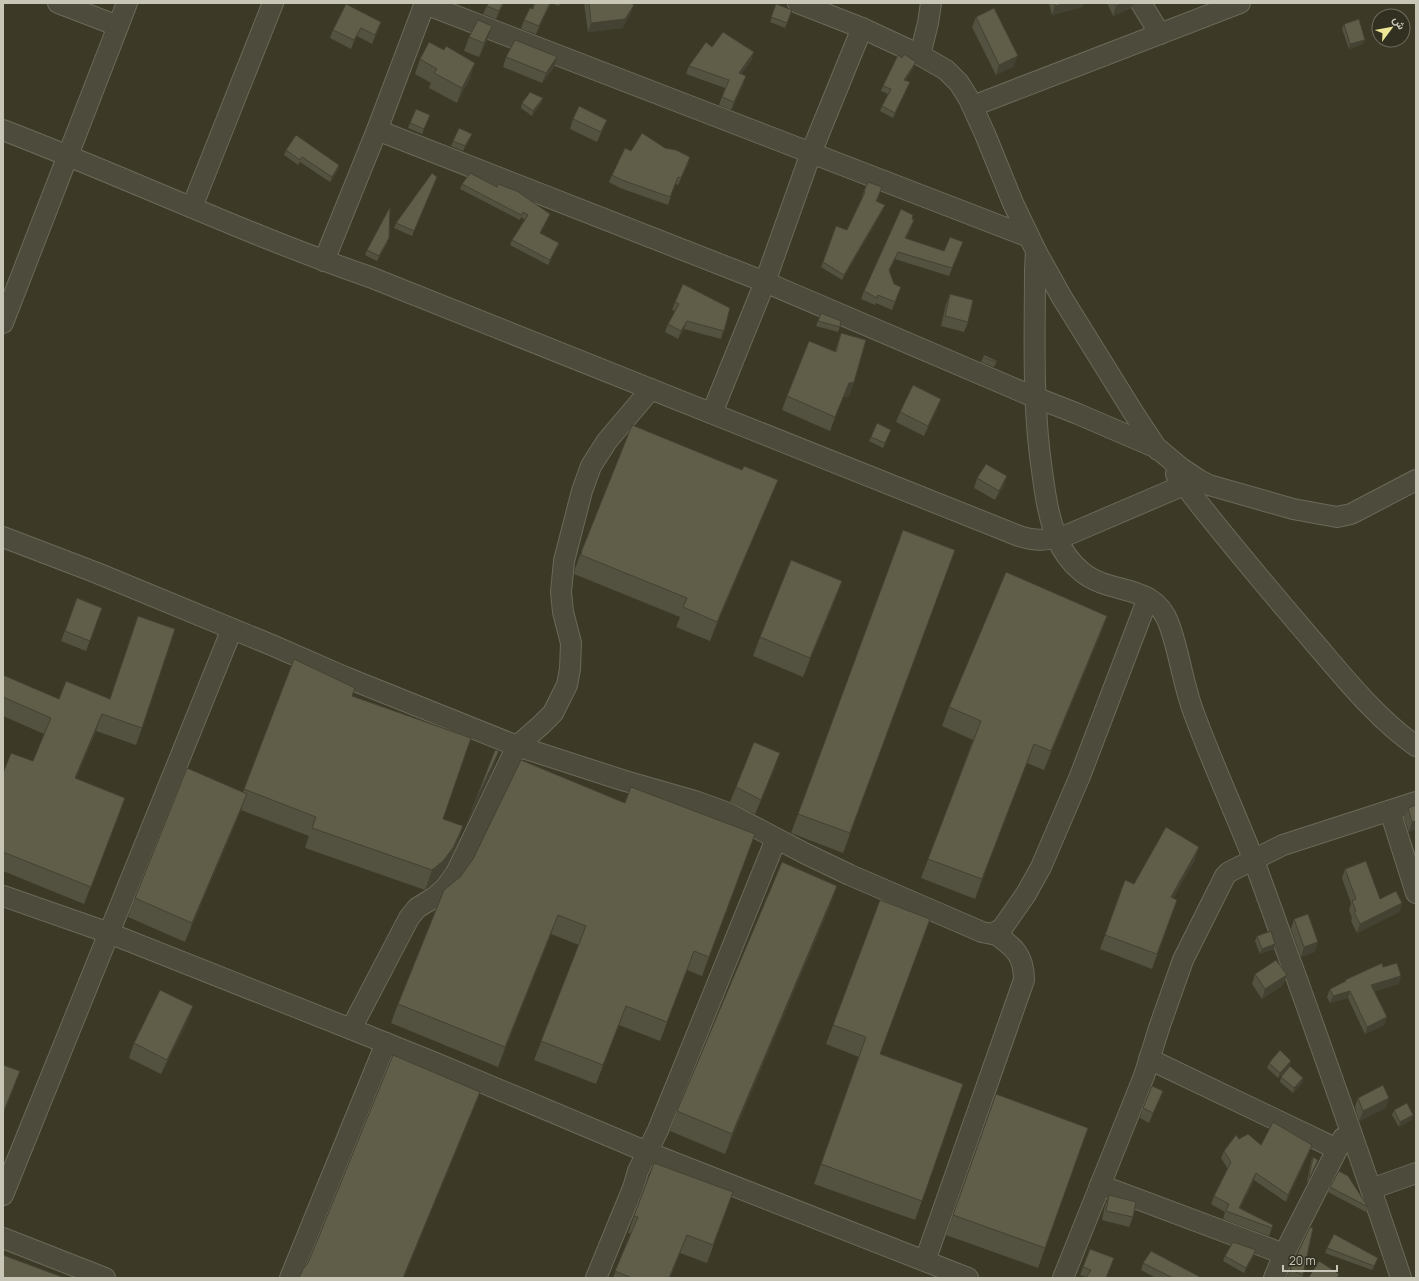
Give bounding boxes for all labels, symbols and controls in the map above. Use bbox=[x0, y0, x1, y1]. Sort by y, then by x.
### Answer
north arrow bbox=[1371, 8, 1411, 48]
text: ش bbox=[1390, 13, 1410, 32]
scale bar bbox=[1283, 1247, 1337, 1273]
text: 20 m bbox=[1289, 1252, 1316, 1269]

